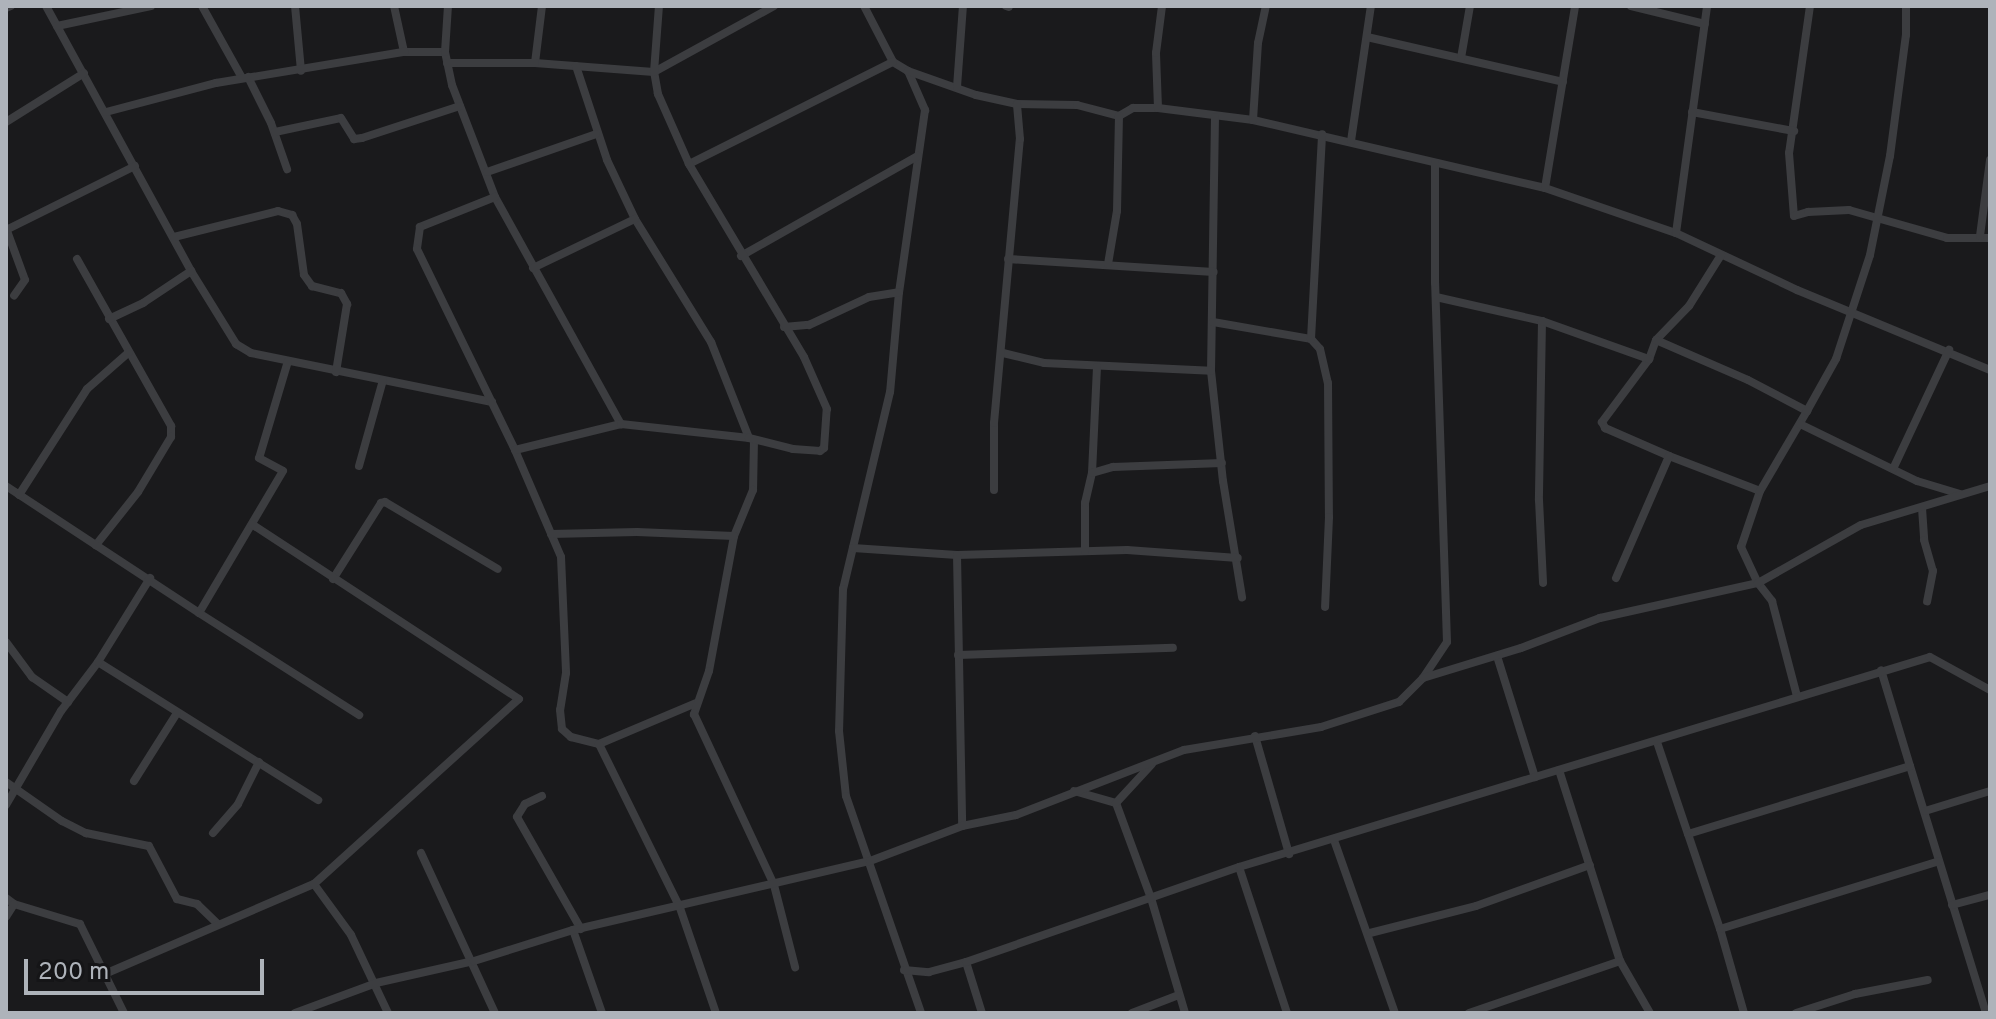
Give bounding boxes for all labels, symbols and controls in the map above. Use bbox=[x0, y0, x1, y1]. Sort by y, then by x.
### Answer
scale bar bbox=[28, 943, 268, 993]
text: 200 m bbox=[38, 958, 109, 988]

